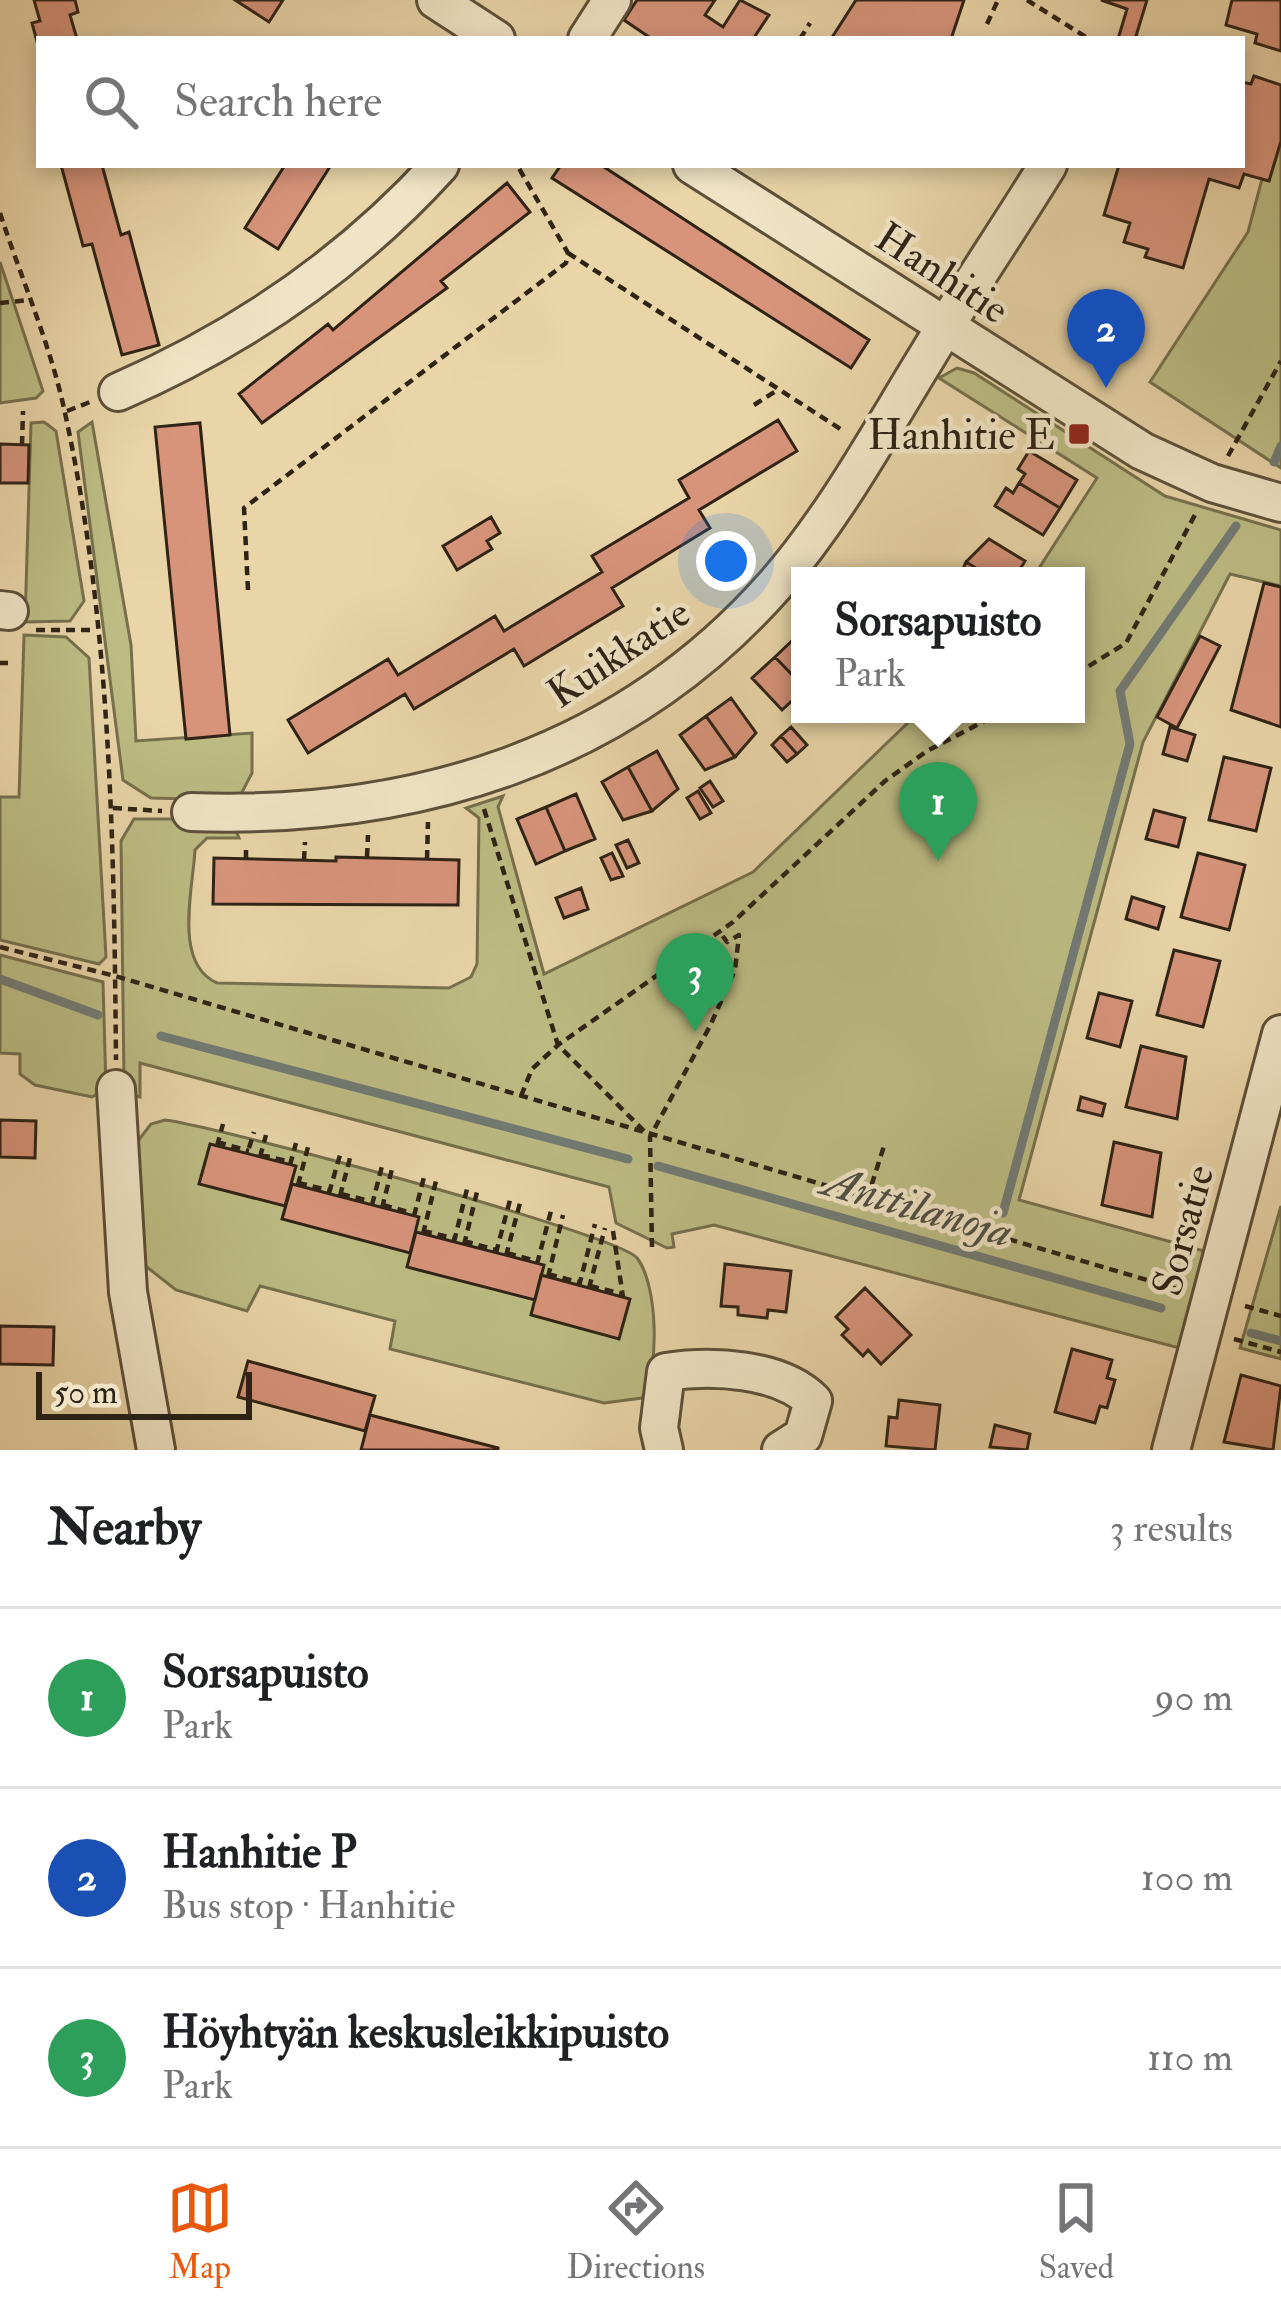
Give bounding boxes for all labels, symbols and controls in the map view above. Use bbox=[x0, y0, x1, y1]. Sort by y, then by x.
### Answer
search box bbox=[36, 36, 1245, 168]
icon: search bbox=[78, 69, 144, 135]
text: Search here bbox=[174, 74, 382, 130]
street label: Hanhitie bbox=[866, 211, 1018, 336]
pin: 2 bbox=[1067, 289, 1145, 388]
place label: Hanhitie E bbox=[867, 410, 1055, 462]
marker: Hanhitie E bbox=[1066, 421, 1092, 447]
your location bbox=[696, 531, 756, 591]
popup bbox=[791, 567, 1085, 723]
street label: Kuikkatie bbox=[538, 587, 700, 720]
text: Sorsapuisto bbox=[835, 593, 1041, 649]
text: Park bbox=[835, 649, 906, 698]
pin: 1 bbox=[899, 762, 977, 861]
pin: 3 bbox=[656, 933, 734, 1032]
water label: Anttilanoja bbox=[812, 1152, 1019, 1261]
street label: Sorsatie bbox=[1142, 1160, 1226, 1302]
scale bar bbox=[36, 1366, 252, 1419]
text: 50 m bbox=[54, 1372, 118, 1413]
text: Nearby bbox=[48, 1496, 201, 1560]
text: 3 results bbox=[1110, 1504, 1233, 1553]
text: Sorsapuisto bbox=[162, 1645, 369, 1701]
text: 1 bbox=[80, 1673, 94, 1722]
text: 90 m bbox=[1155, 1673, 1233, 1722]
text: Park bbox=[162, 1701, 233, 1750]
text: Hanhitie P bbox=[162, 1825, 357, 1881]
text: 2 bbox=[77, 1853, 97, 1902]
text: 100 m bbox=[1141, 1853, 1233, 1902]
text: Bus stop · Hanhitie bbox=[162, 1881, 456, 1930]
text: Höyhtyän keskusleikkipuisto bbox=[162, 2005, 669, 2061]
text: 3 bbox=[80, 2033, 94, 2082]
text: 110 m bbox=[1147, 2033, 1233, 2082]
text: Park bbox=[162, 2061, 233, 2110]
tab: Map bbox=[167, 2175, 233, 2288]
tab: Directions bbox=[567, 2175, 705, 2288]
tab: Saved bbox=[1039, 2175, 1114, 2288]

